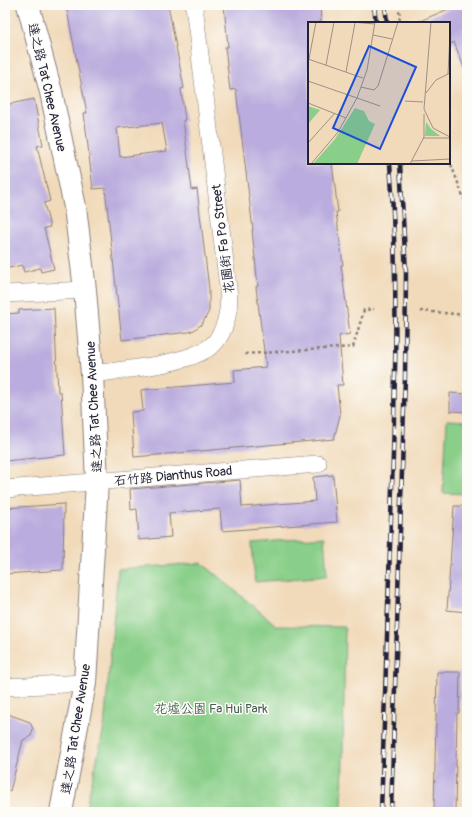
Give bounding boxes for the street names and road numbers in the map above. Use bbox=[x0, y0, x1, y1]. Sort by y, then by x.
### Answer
street label: 達之路 Tat Chee Avenue bbox=[24, 21, 70, 154]
street label: 花圃街 Fa Po Street bbox=[208, 183, 238, 294]
street label: 達之路 Tat Chee Avenue bbox=[83, 340, 105, 473]
street label: 石竹路 Dianthus Road bbox=[113, 463, 233, 489]
street label: 達之路 Tat Chee Avenue bbox=[58, 662, 94, 795]

